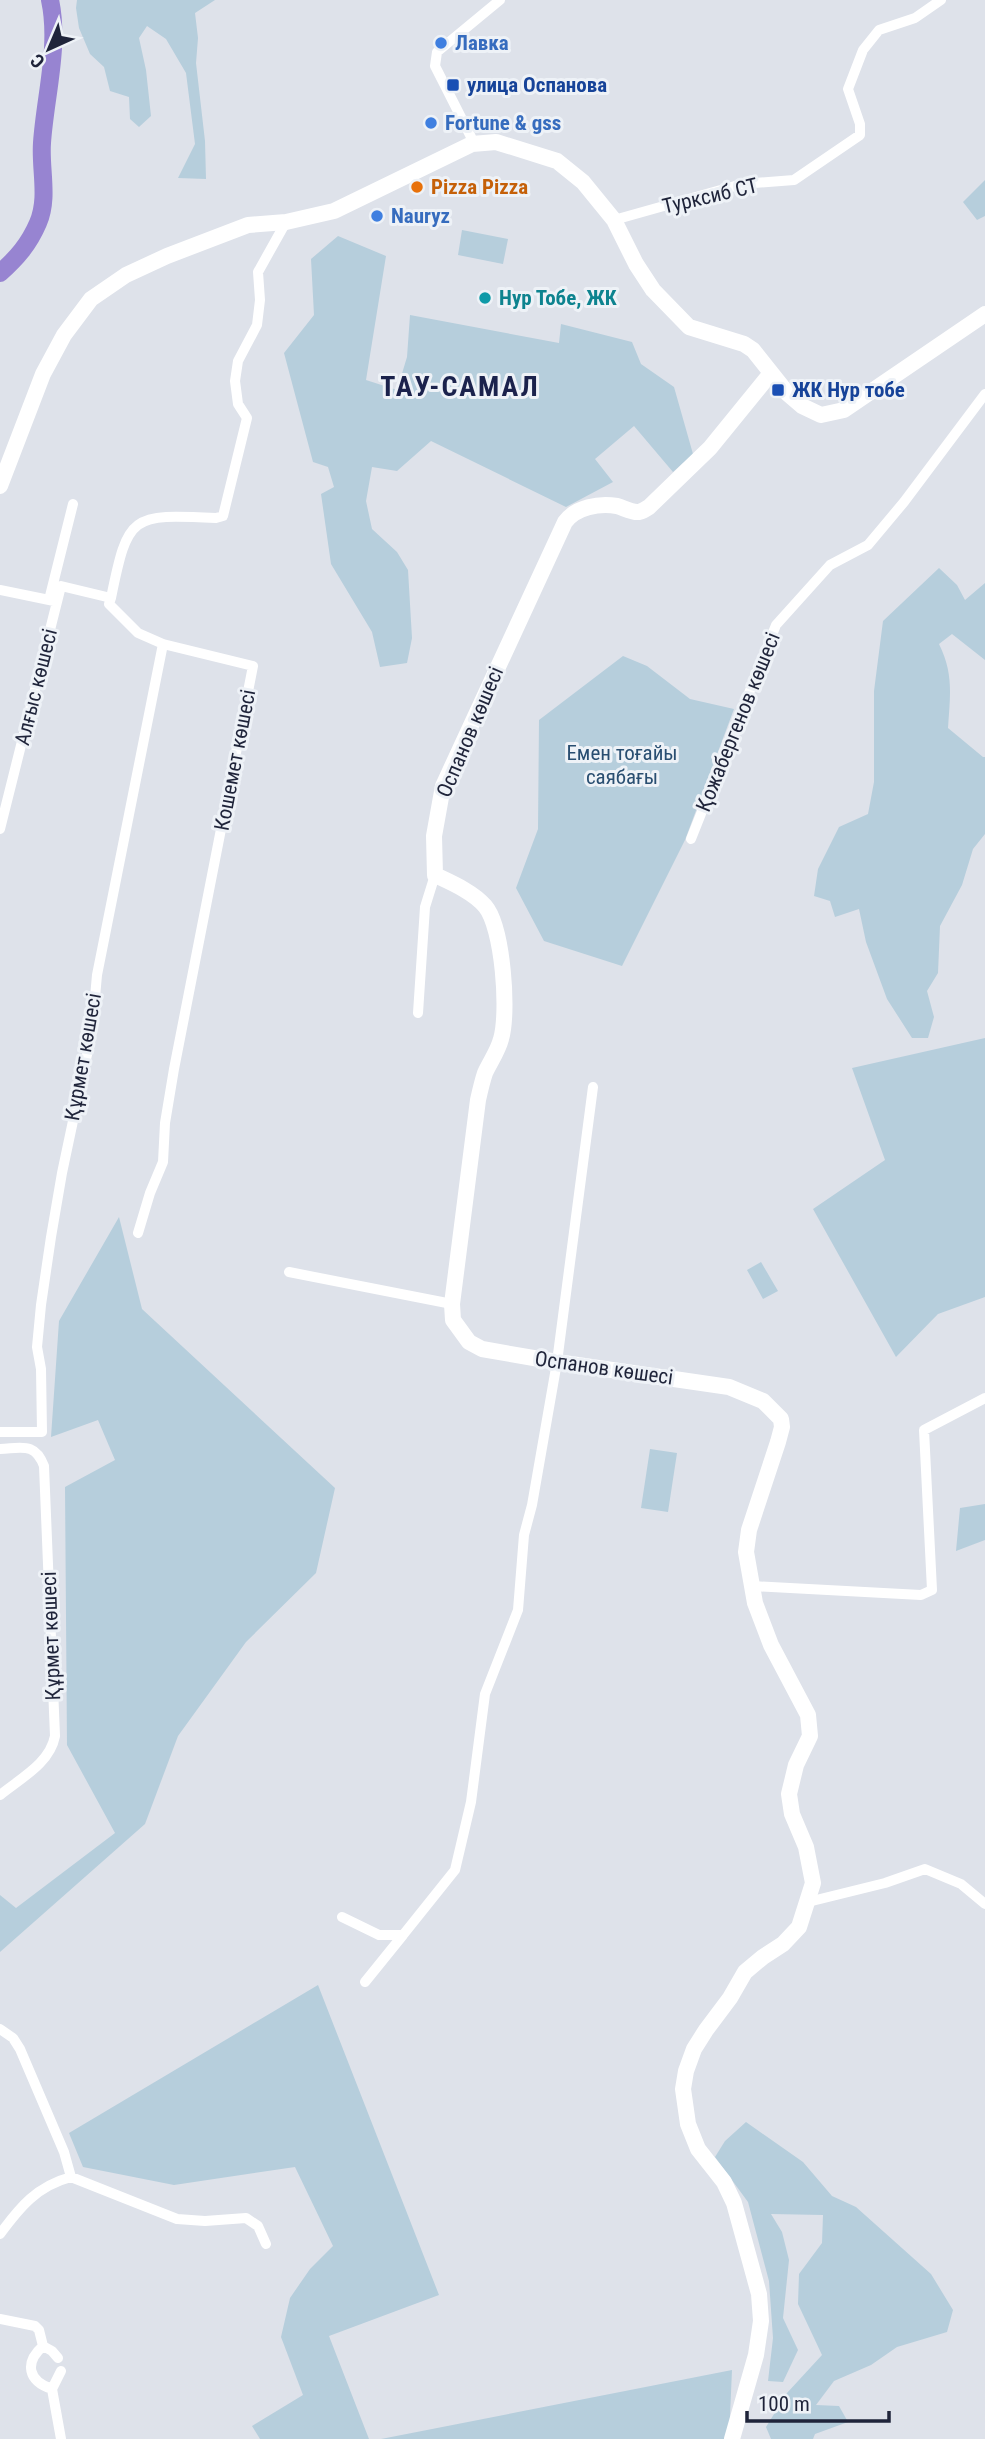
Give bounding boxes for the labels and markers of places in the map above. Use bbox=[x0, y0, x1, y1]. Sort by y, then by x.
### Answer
place label: Лавка bbox=[455, 31, 509, 55]
marker: Лавка bbox=[433, 35, 449, 51]
place label: улица Оспанова bbox=[467, 73, 607, 97]
marker: улица Оспанова bbox=[445, 77, 461, 93]
place label: Fortune & gss bbox=[445, 111, 561, 135]
marker: Fortune & gss bbox=[423, 115, 439, 131]
place label: Pizza Pizza bbox=[431, 175, 528, 199]
marker: Pizza Pizza bbox=[409, 179, 425, 195]
place label: Nauryz bbox=[391, 204, 450, 228]
marker: Nauryz bbox=[369, 208, 385, 224]
place label: Нур Тобе, ЖК bbox=[499, 286, 617, 310]
marker: Нур Тобе, ЖК bbox=[477, 290, 493, 306]
place label: ЖК Нур тобе bbox=[792, 378, 905, 402]
marker: ЖК Нур тобе bbox=[770, 382, 786, 398]

